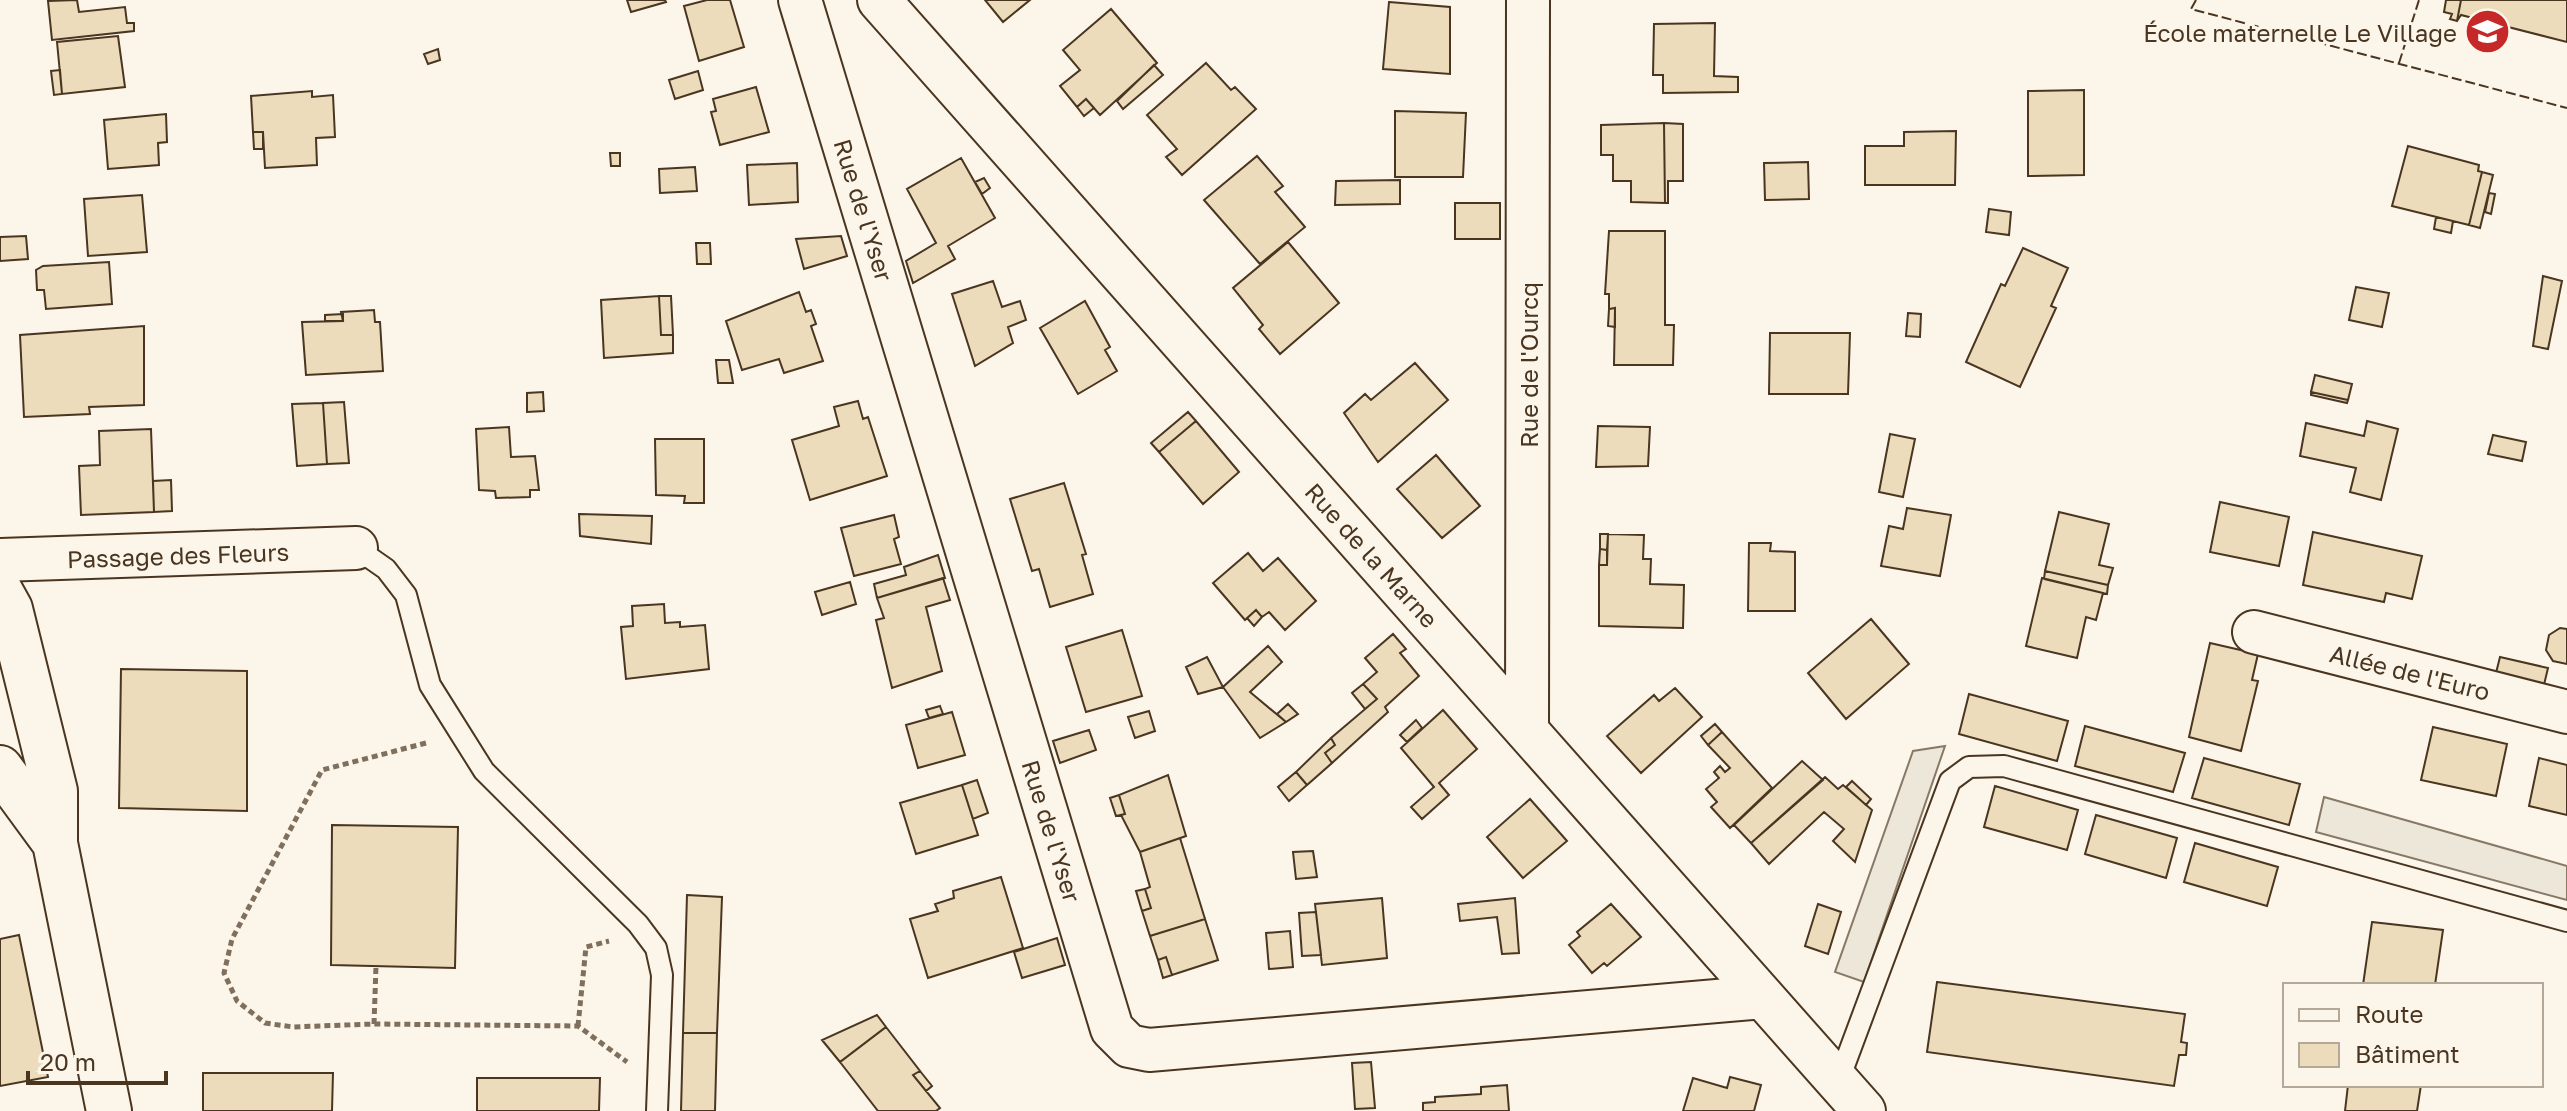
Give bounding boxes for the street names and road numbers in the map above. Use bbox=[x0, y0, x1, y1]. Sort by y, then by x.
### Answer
street label: Rue de l'Yser bbox=[829, 135, 899, 285]
street label: Rue de l'Ourcq bbox=[1514, 282, 1543, 448]
street label: Rue de la Marne bbox=[1300, 477, 1444, 633]
street label: Passage des Fleurs bbox=[66, 537, 290, 573]
street label: Allée de l'Euro bbox=[2327, 638, 2493, 706]
street label: Rue de l'Yser bbox=[1017, 756, 1087, 906]

